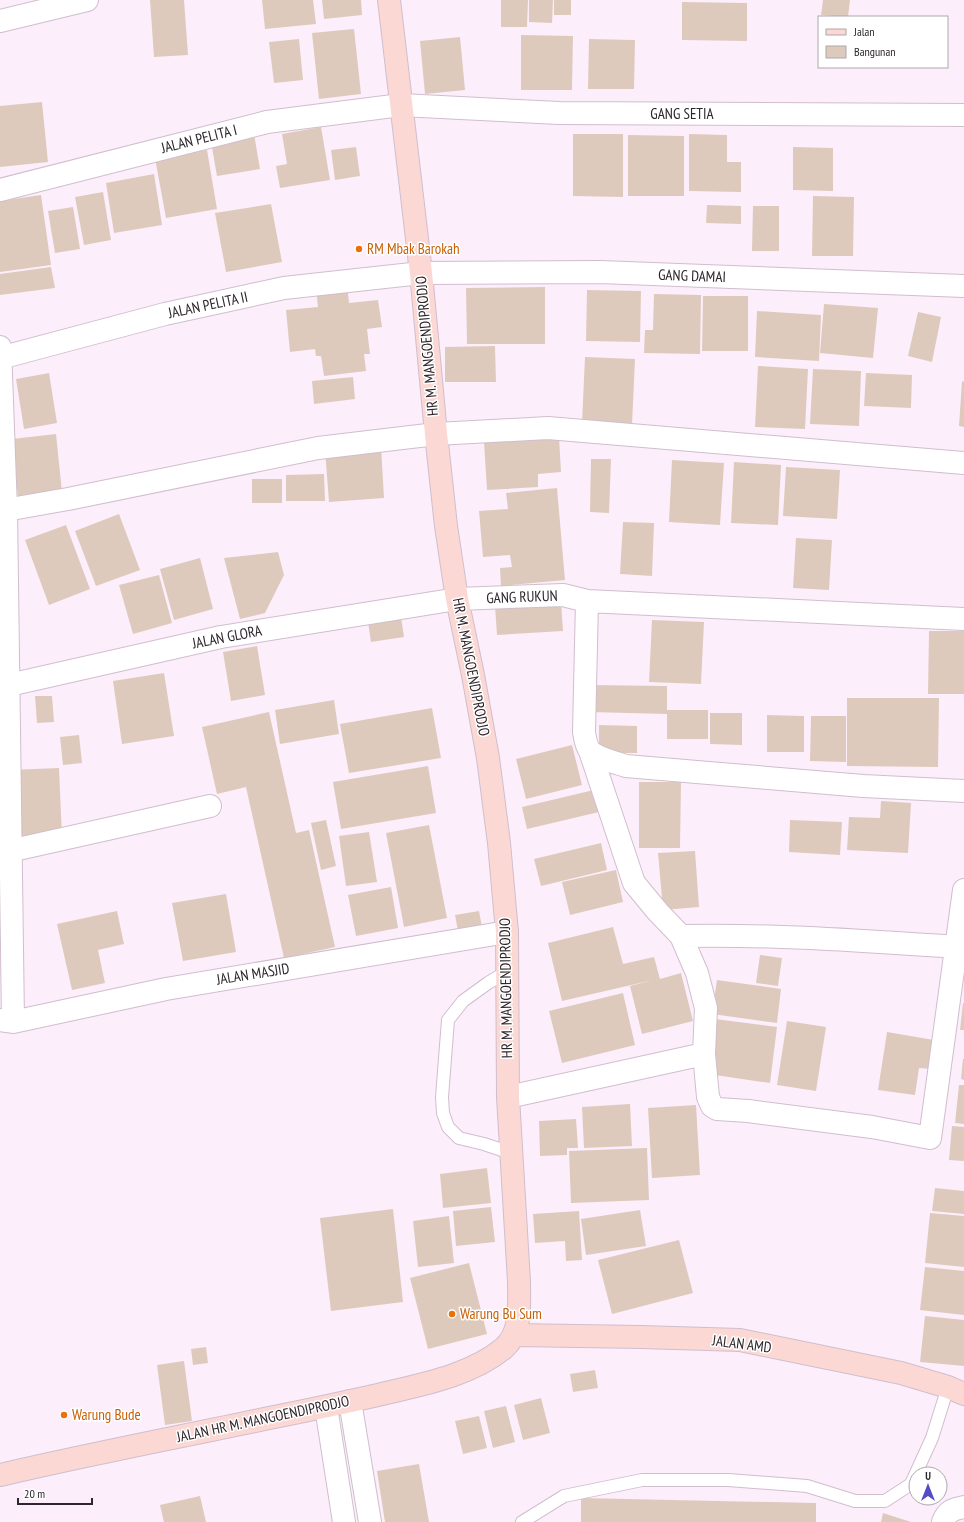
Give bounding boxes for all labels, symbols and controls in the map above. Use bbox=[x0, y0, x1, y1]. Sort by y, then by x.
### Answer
legend bbox=[818, 16, 948, 68]
text: Jalan bbox=[853, 24, 875, 39]
text: Bangunan bbox=[854, 44, 895, 59]
street label: GANG SETIA bbox=[650, 104, 715, 123]
street label: JALAN PELITA I bbox=[158, 120, 239, 157]
place label: RM Mbak Barokah bbox=[367, 239, 460, 258]
marker: RM Mbak Barokah bbox=[354, 244, 364, 254]
street label: GANG DAMAI bbox=[658, 265, 726, 286]
street label: HR M. MANGOENDIPRODJO bbox=[411, 275, 442, 417]
street label: JALAN PELITA II bbox=[165, 287, 249, 322]
street label: GANG RUKUN bbox=[486, 586, 558, 607]
street label: HR M. MANGOENDIPRODJO bbox=[449, 596, 494, 738]
street label: JALAN GLORA bbox=[190, 620, 264, 653]
street label: HR M. MANGOENDIPRODJO bbox=[495, 918, 516, 1058]
street label: JALAN MASJID bbox=[214, 958, 291, 989]
place label: Warung Bu Sum bbox=[460, 1304, 542, 1323]
marker: Warung Bu Sum bbox=[447, 1309, 457, 1319]
street label: JALAN AMD bbox=[710, 1330, 773, 1357]
street label: JALAN HR M. MANGOENDIPRODJO bbox=[174, 1391, 351, 1446]
place label: Warung Bude bbox=[72, 1405, 141, 1424]
marker: Warung Bude bbox=[59, 1410, 69, 1420]
north arrow bbox=[908, 1466, 948, 1506]
text: U bbox=[925, 1469, 931, 1483]
scale bar bbox=[18, 1480, 92, 1506]
text: 20 m bbox=[24, 1486, 45, 1501]

